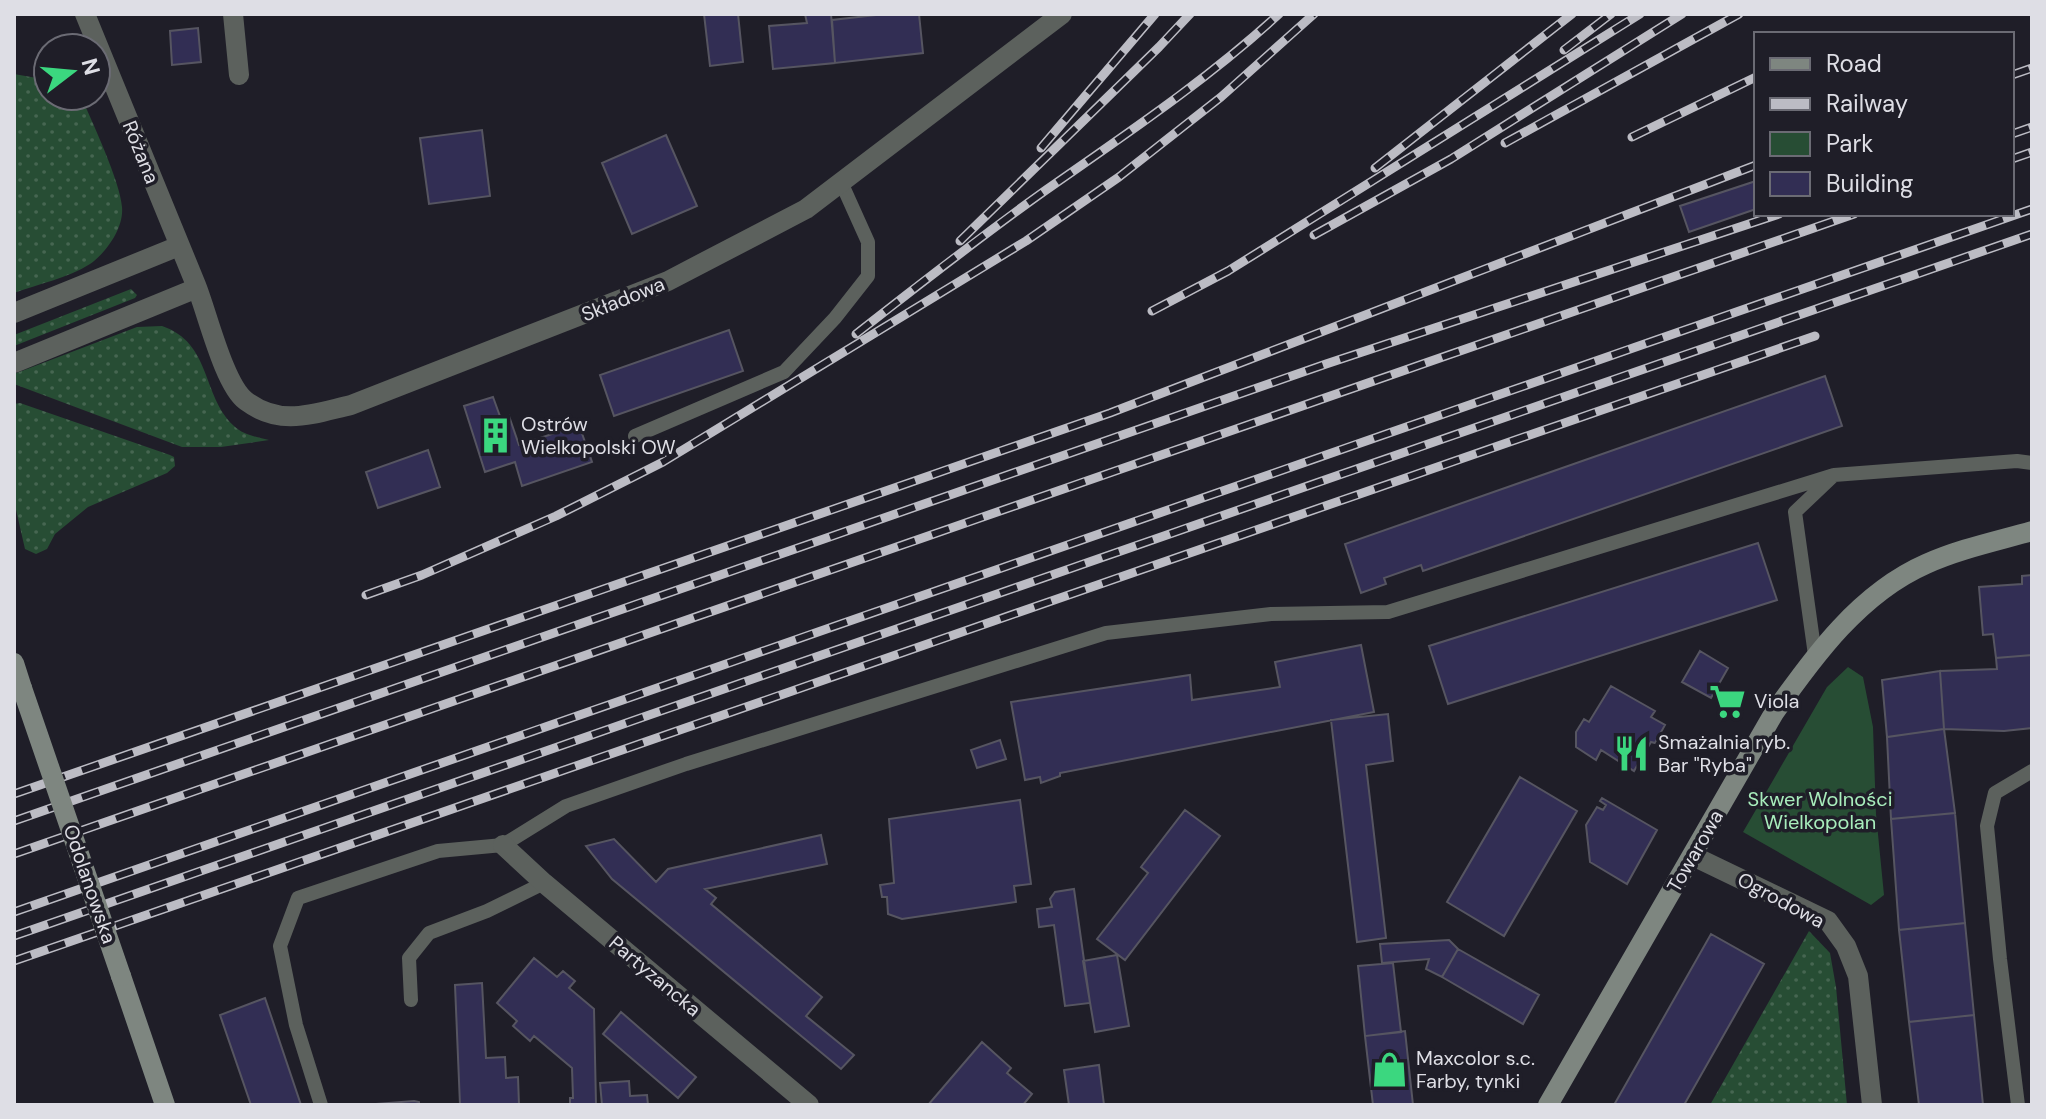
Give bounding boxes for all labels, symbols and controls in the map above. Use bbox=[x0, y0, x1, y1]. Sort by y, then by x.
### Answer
north arrow bbox=[32, 32, 112, 112]
legend bbox=[1754, 32, 2014, 216]
text: Road bbox=[1826, 48, 1882, 79]
text: N bbox=[75, 55, 107, 78]
text: Railway bbox=[1826, 88, 1908, 119]
street label: Różana bbox=[117, 117, 165, 187]
text: Park bbox=[1826, 128, 1873, 159]
text: Building bbox=[1826, 168, 1913, 199]
street label: Składowa bbox=[578, 271, 668, 327]
place label: Ostrów Wielkopolski OW bbox=[521, 411, 676, 460]
building icon: Ostrów Wielkopolski OW bbox=[476, 416, 514, 454]
supermarket icon: Viola bbox=[1709, 682, 1747, 720]
place label: Viola bbox=[1754, 688, 1799, 714]
place label: Smażalnia ryb. Bar "Ryba" bbox=[1658, 729, 1790, 778]
restaurant icon: Smażalnia ryb. Bar "Ryba" bbox=[1613, 734, 1651, 772]
park label: Skwer Wolności Wielkopolan bbox=[1748, 786, 1892, 835]
street label: Towarowa bbox=[1661, 805, 1729, 897]
street label: Odolanowska bbox=[57, 821, 123, 947]
street label: Ogrodowa bbox=[1733, 866, 1829, 934]
street label: Partyzancka bbox=[604, 930, 706, 1022]
place label: Maxcolor s.c. Farby, tynki bbox=[1416, 1045, 1535, 1094]
shop icon: Maxcolor s.c. Farby, tynki bbox=[1371, 1051, 1409, 1089]

